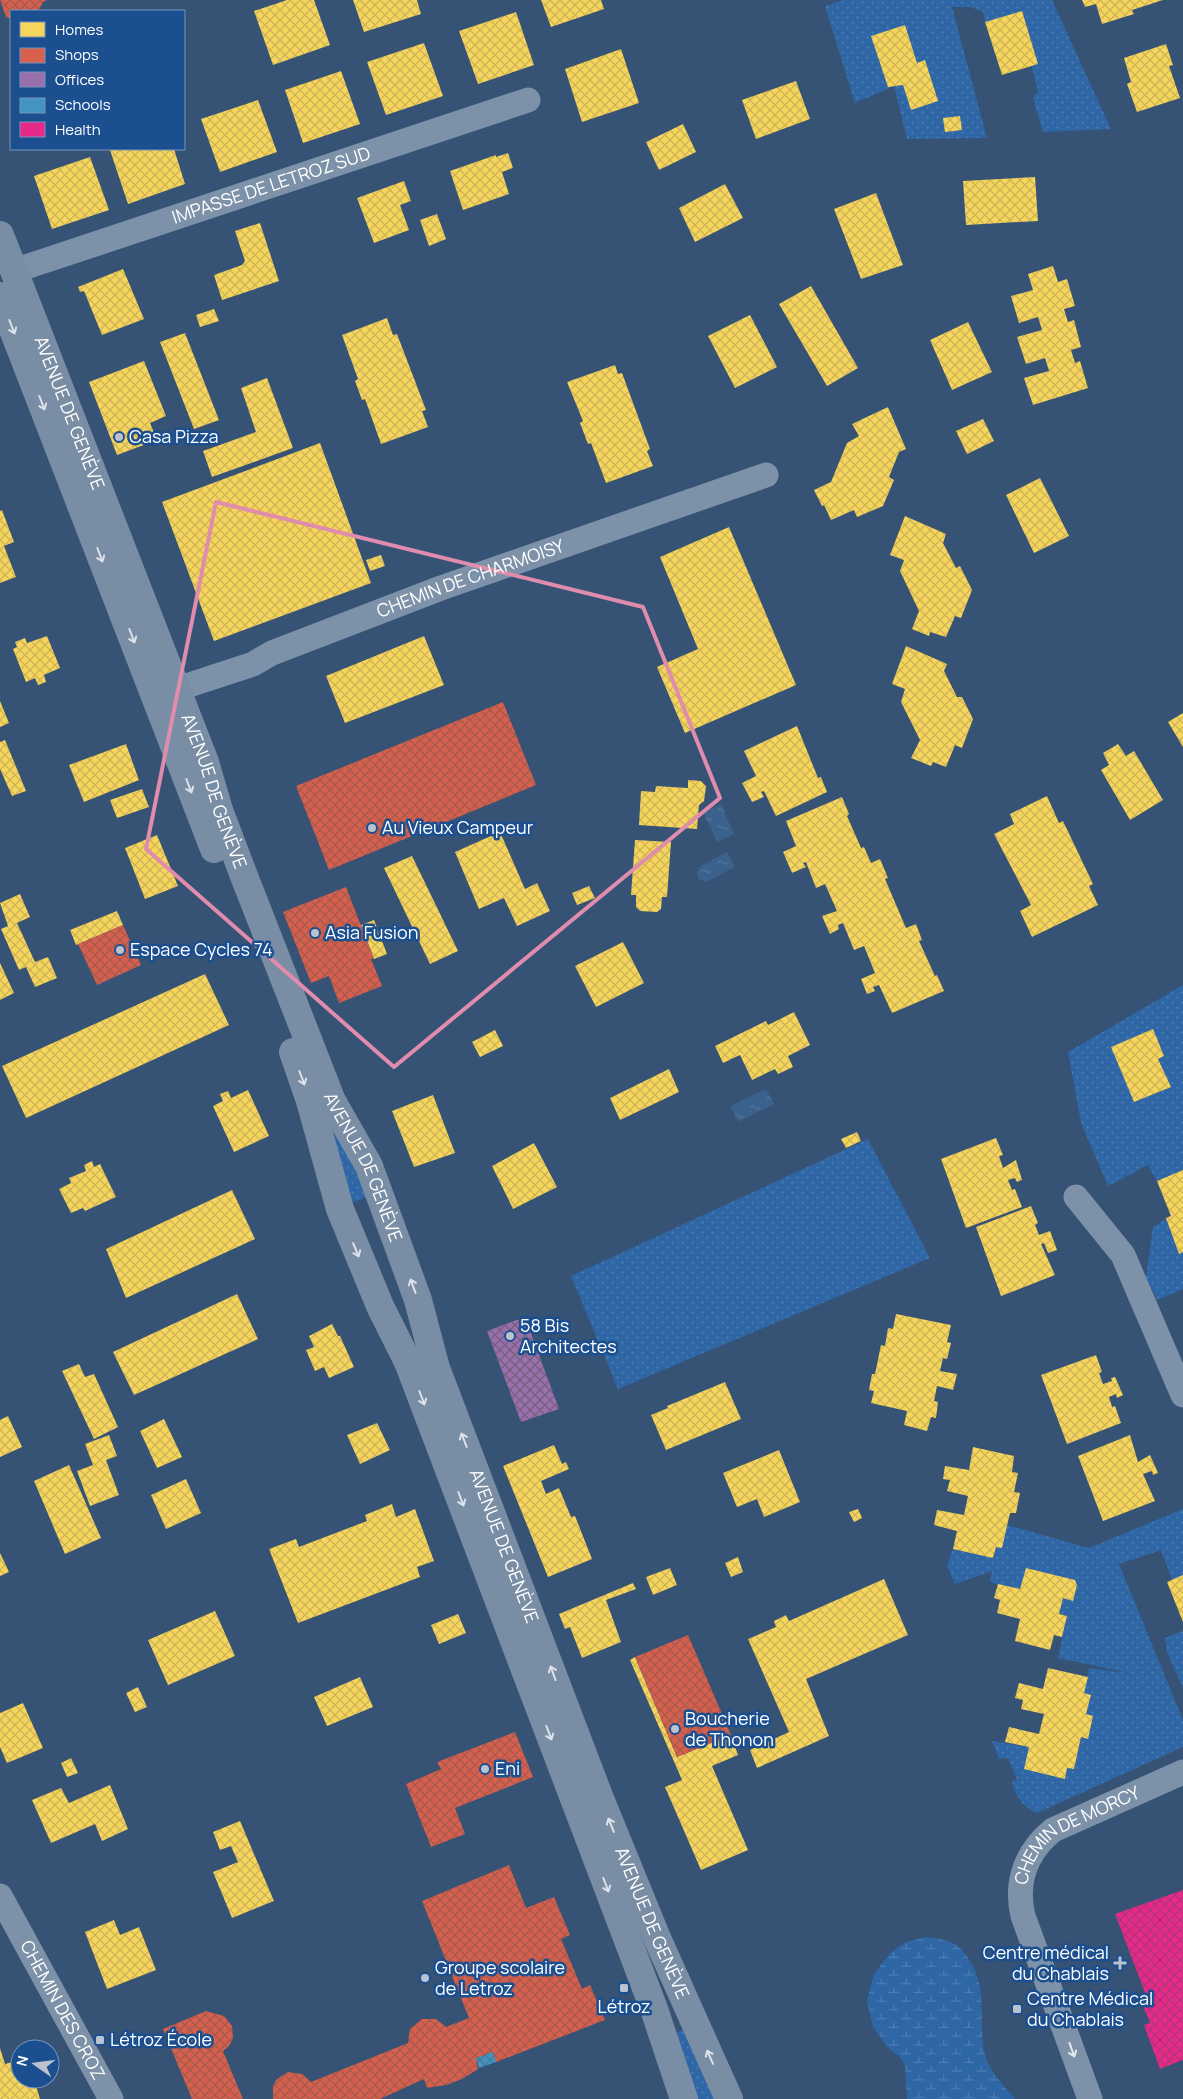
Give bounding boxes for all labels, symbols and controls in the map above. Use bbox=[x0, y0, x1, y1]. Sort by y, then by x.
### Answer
legend bbox=[10, 10, 185, 150]
text: Homes bbox=[55, 19, 104, 40]
text: Shops bbox=[55, 44, 99, 65]
text: Offices bbox=[55, 69, 104, 90]
text: Schools bbox=[55, 94, 111, 115]
text: Health bbox=[55, 119, 101, 140]
street label: IMPASSE DE LETROZ SUD bbox=[168, 140, 373, 229]
one-way arrow bbox=[8, 319, 17, 334]
street label: AVENUE DE GENÈVE bbox=[29, 332, 111, 493]
one-way arrow bbox=[38, 395, 47, 411]
place label: Casa Pizza bbox=[129, 424, 219, 448]
marker: Casa Pizza bbox=[113, 431, 125, 443]
street label: CHEMIN DE CHARMOISY bbox=[373, 533, 568, 623]
one-way arrow bbox=[96, 547, 105, 562]
one-way arrow bbox=[128, 628, 137, 643]
street label: AVENUE DE GENÈVE bbox=[176, 710, 253, 872]
one-way arrow bbox=[185, 778, 195, 793]
place label: Au Vieux Campeur bbox=[382, 815, 534, 839]
marker: Au Vieux Campeur bbox=[366, 822, 378, 834]
place label: Asia Fusion bbox=[325, 920, 418, 944]
marker: Asia Fusion bbox=[309, 927, 321, 939]
place label: Espace Cycles 74 bbox=[130, 937, 273, 961]
marker: Espace Cycles 74 bbox=[114, 944, 126, 956]
one-way arrow bbox=[298, 1070, 308, 1085]
street label: AVENUE DE GENÈVE bbox=[319, 1089, 409, 1245]
one-way arrow bbox=[352, 1242, 362, 1257]
one-way arrow bbox=[408, 1278, 417, 1294]
place label: 58 Bis Architectes bbox=[520, 1313, 617, 1358]
marker: 58 Bis Architectes bbox=[504, 1330, 516, 1342]
one-way arrow bbox=[418, 1390, 427, 1405]
one-way arrow bbox=[459, 1432, 468, 1448]
street label: AVENUE DE GENÈVE bbox=[465, 1465, 545, 1626]
one-way arrow bbox=[457, 1491, 466, 1506]
one-way arrow bbox=[548, 1666, 557, 1681]
place label: Boucherie de Thonon bbox=[685, 1706, 774, 1751]
marker: Boucherie de Thonon bbox=[669, 1723, 681, 1735]
one-way arrow bbox=[545, 1725, 554, 1740]
place label: Eni bbox=[495, 1756, 520, 1780]
marker: Eni bbox=[479, 1763, 491, 1775]
street label: CHEMIN DE MORCY bbox=[1008, 1779, 1144, 1887]
one-way arrow bbox=[606, 1818, 615, 1833]
street label: AVENUE DE GENÈVE bbox=[610, 1843, 696, 2002]
one-way arrow bbox=[602, 1877, 611, 1892]
street label: CHEMIN DES CROZ bbox=[15, 1938, 109, 2084]
place label: Centre médical du Chablais bbox=[983, 1940, 1109, 1985]
place label: Groupe scolaire de Letroz bbox=[435, 1955, 565, 2000]
marker: Centre médical du Chablais bbox=[1113, 1956, 1127, 1970]
marker: Groupe scolaire de Letroz bbox=[419, 1972, 431, 1984]
marker: Létroz bbox=[618, 1982, 630, 1994]
place label: Centre Médical du Chablais bbox=[1027, 1986, 1153, 2031]
place label: Létroz bbox=[597, 1994, 651, 2018]
marker: Centre Médical du Chablais bbox=[1011, 2003, 1023, 2015]
place label: Létroz École bbox=[110, 2027, 212, 2051]
marker: Létroz École bbox=[94, 2034, 106, 2046]
north arrow bbox=[10, 2039, 60, 2089]
one-way arrow bbox=[1068, 2042, 1077, 2057]
one-way arrow bbox=[705, 2050, 714, 2065]

